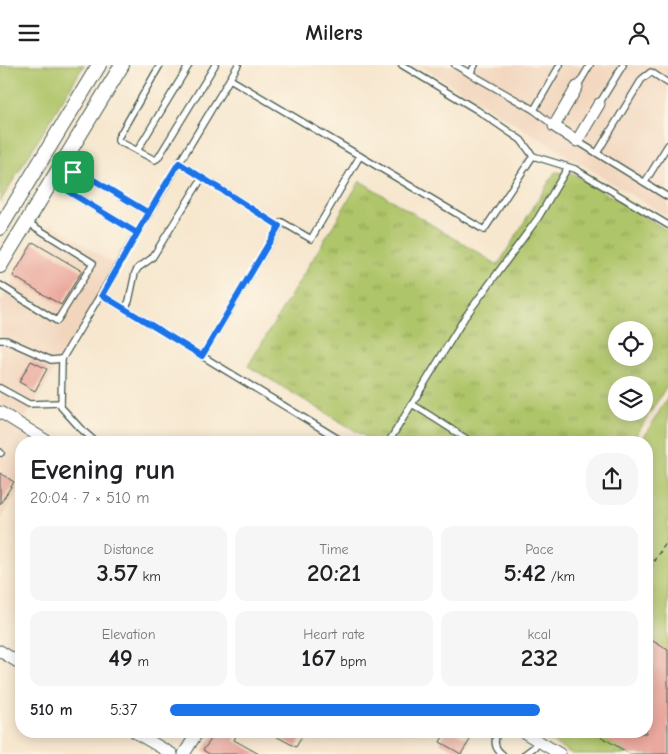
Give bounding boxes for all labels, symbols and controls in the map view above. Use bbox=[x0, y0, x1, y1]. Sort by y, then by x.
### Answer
icon: menu bbox=[15, 19, 43, 47]
icon: person bbox=[625, 19, 653, 47]
text: Milers bbox=[305, 20, 363, 46]
pin bbox=[52, 151, 94, 193]
icon: arrive bbox=[59, 158, 87, 186]
map controls bbox=[608, 321, 653, 421]
button: locate bbox=[608, 321, 653, 366]
button: layers bbox=[608, 376, 653, 421]
button: share bbox=[586, 453, 638, 505]
text: Evening run bbox=[30, 454, 175, 486]
text: 20:04 · 7 × 510 m bbox=[30, 489, 150, 507]
text: Distance bbox=[104, 541, 154, 558]
text: Time bbox=[319, 541, 349, 558]
text: Pace bbox=[525, 541, 553, 558]
text: 3.57 bbox=[96, 558, 138, 587]
text: 20:21 bbox=[307, 558, 361, 587]
text: 5:42 bbox=[503, 558, 546, 587]
text: km bbox=[138, 568, 161, 585]
text: /km bbox=[546, 568, 575, 585]
text: Elevation bbox=[102, 626, 155, 643]
text: Heart rate bbox=[303, 626, 365, 643]
text: kcal bbox=[528, 626, 551, 643]
text: 49 bbox=[108, 643, 133, 672]
text: 167 bbox=[301, 643, 335, 672]
text: 232 bbox=[521, 643, 558, 672]
text: m bbox=[133, 653, 149, 670]
text: bpm bbox=[335, 653, 367, 670]
text: 510 m bbox=[30, 701, 72, 719]
text: 5:37 bbox=[110, 701, 137, 719]

